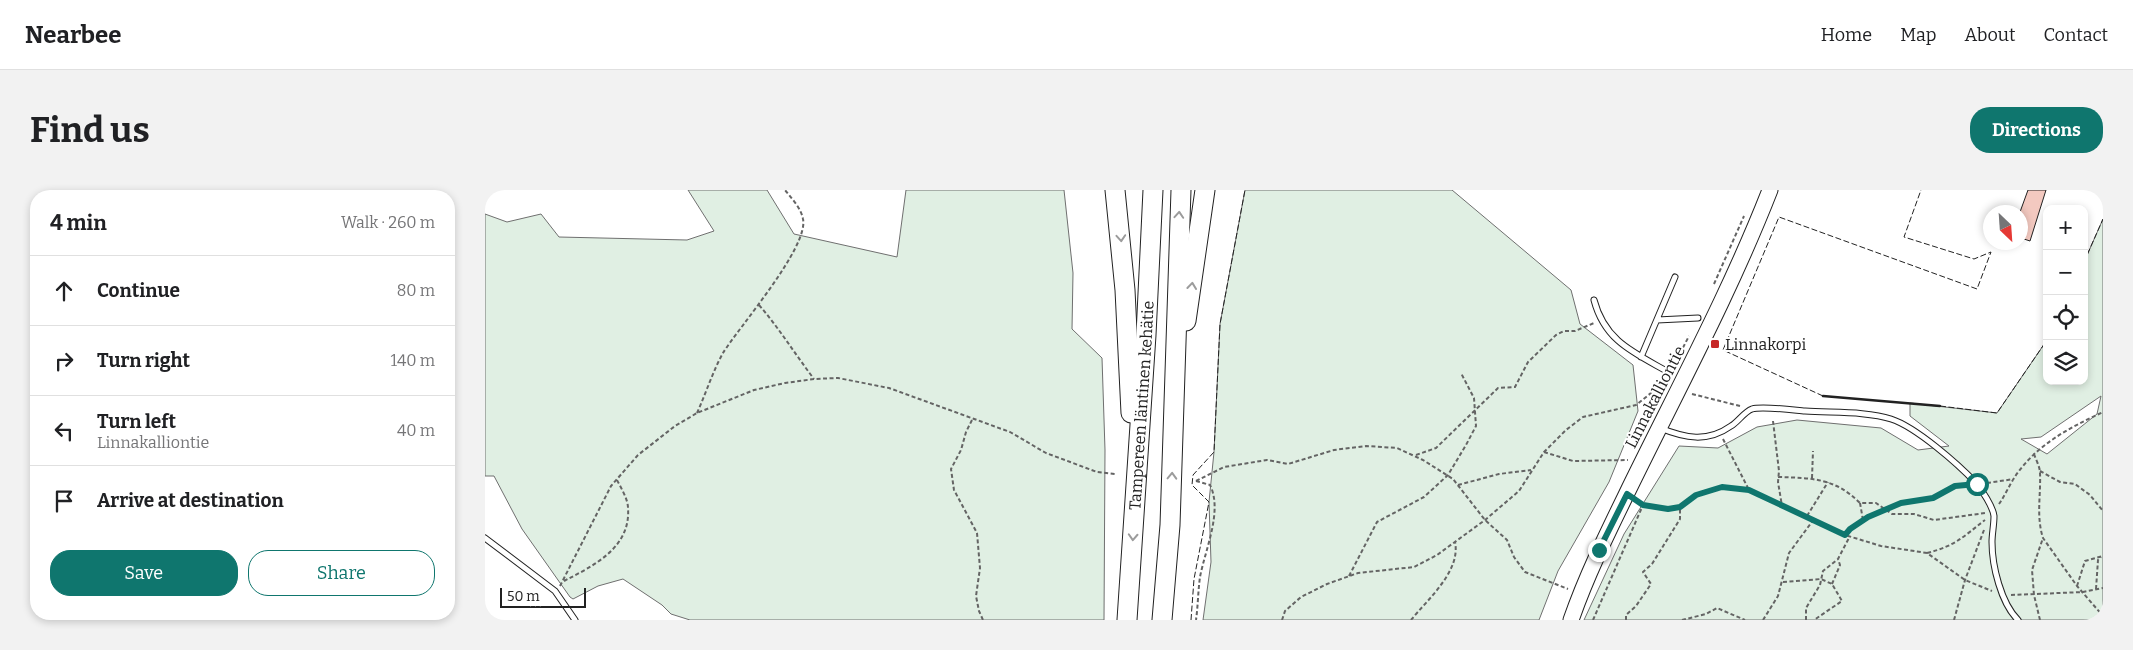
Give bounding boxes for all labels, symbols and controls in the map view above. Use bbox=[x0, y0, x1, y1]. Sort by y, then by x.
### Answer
text: Nearbee bbox=[25, 21, 121, 49]
text: Home bbox=[1821, 24, 1872, 46]
text: Map bbox=[1900, 24, 1936, 46]
text: About bbox=[1964, 24, 2015, 46]
text: Contact bbox=[2043, 24, 2108, 46]
button: Directions bbox=[1970, 107, 2103, 153]
text: Find us bbox=[30, 109, 150, 151]
north arrow bbox=[1983, 205, 2028, 250]
map controls bbox=[2043, 205, 2088, 385]
button: + bbox=[2043, 205, 2088, 250]
text: 4 min bbox=[50, 210, 107, 236]
one-way arrow bbox=[1174, 211, 1185, 219]
text: Walk · 260 m bbox=[341, 213, 435, 232]
one-way arrow bbox=[1115, 235, 1126, 243]
button: − bbox=[2043, 250, 2088, 295]
icon: ahead bbox=[50, 277, 78, 305]
text: Continue bbox=[97, 279, 180, 302]
text: 80 m bbox=[397, 281, 435, 300]
one-way arrow bbox=[1186, 282, 1197, 290]
button: locate bbox=[2043, 295, 2088, 340]
street label: Tampereen läntinen kehätie bbox=[1125, 300, 1157, 511]
place label: Linnakorpi bbox=[1725, 335, 1806, 354]
marker: Linnakorpi bbox=[1709, 338, 1721, 350]
button: layers bbox=[2043, 340, 2088, 385]
street label: Linnakalliontie bbox=[1621, 343, 1689, 451]
icon: right bbox=[50, 347, 78, 375]
text: Turn right bbox=[97, 349, 190, 372]
text: 140 m bbox=[390, 351, 435, 370]
text: Turn left bbox=[97, 410, 176, 433]
icon: left bbox=[50, 417, 78, 445]
text: 40 m bbox=[397, 421, 435, 440]
text: Linnakalliontie bbox=[97, 433, 209, 452]
one-way arrow bbox=[1167, 472, 1177, 480]
route start bbox=[1966, 473, 1989, 496]
icon: arrive bbox=[50, 487, 78, 515]
text: Arrive at destination bbox=[97, 489, 284, 512]
one-way arrow bbox=[1127, 533, 1138, 541]
route end bbox=[1588, 539, 1611, 562]
button: Save bbox=[50, 550, 238, 596]
button: Share bbox=[248, 550, 435, 596]
scale bar bbox=[500, 585, 586, 608]
text: 50 m bbox=[507, 588, 540, 605]

